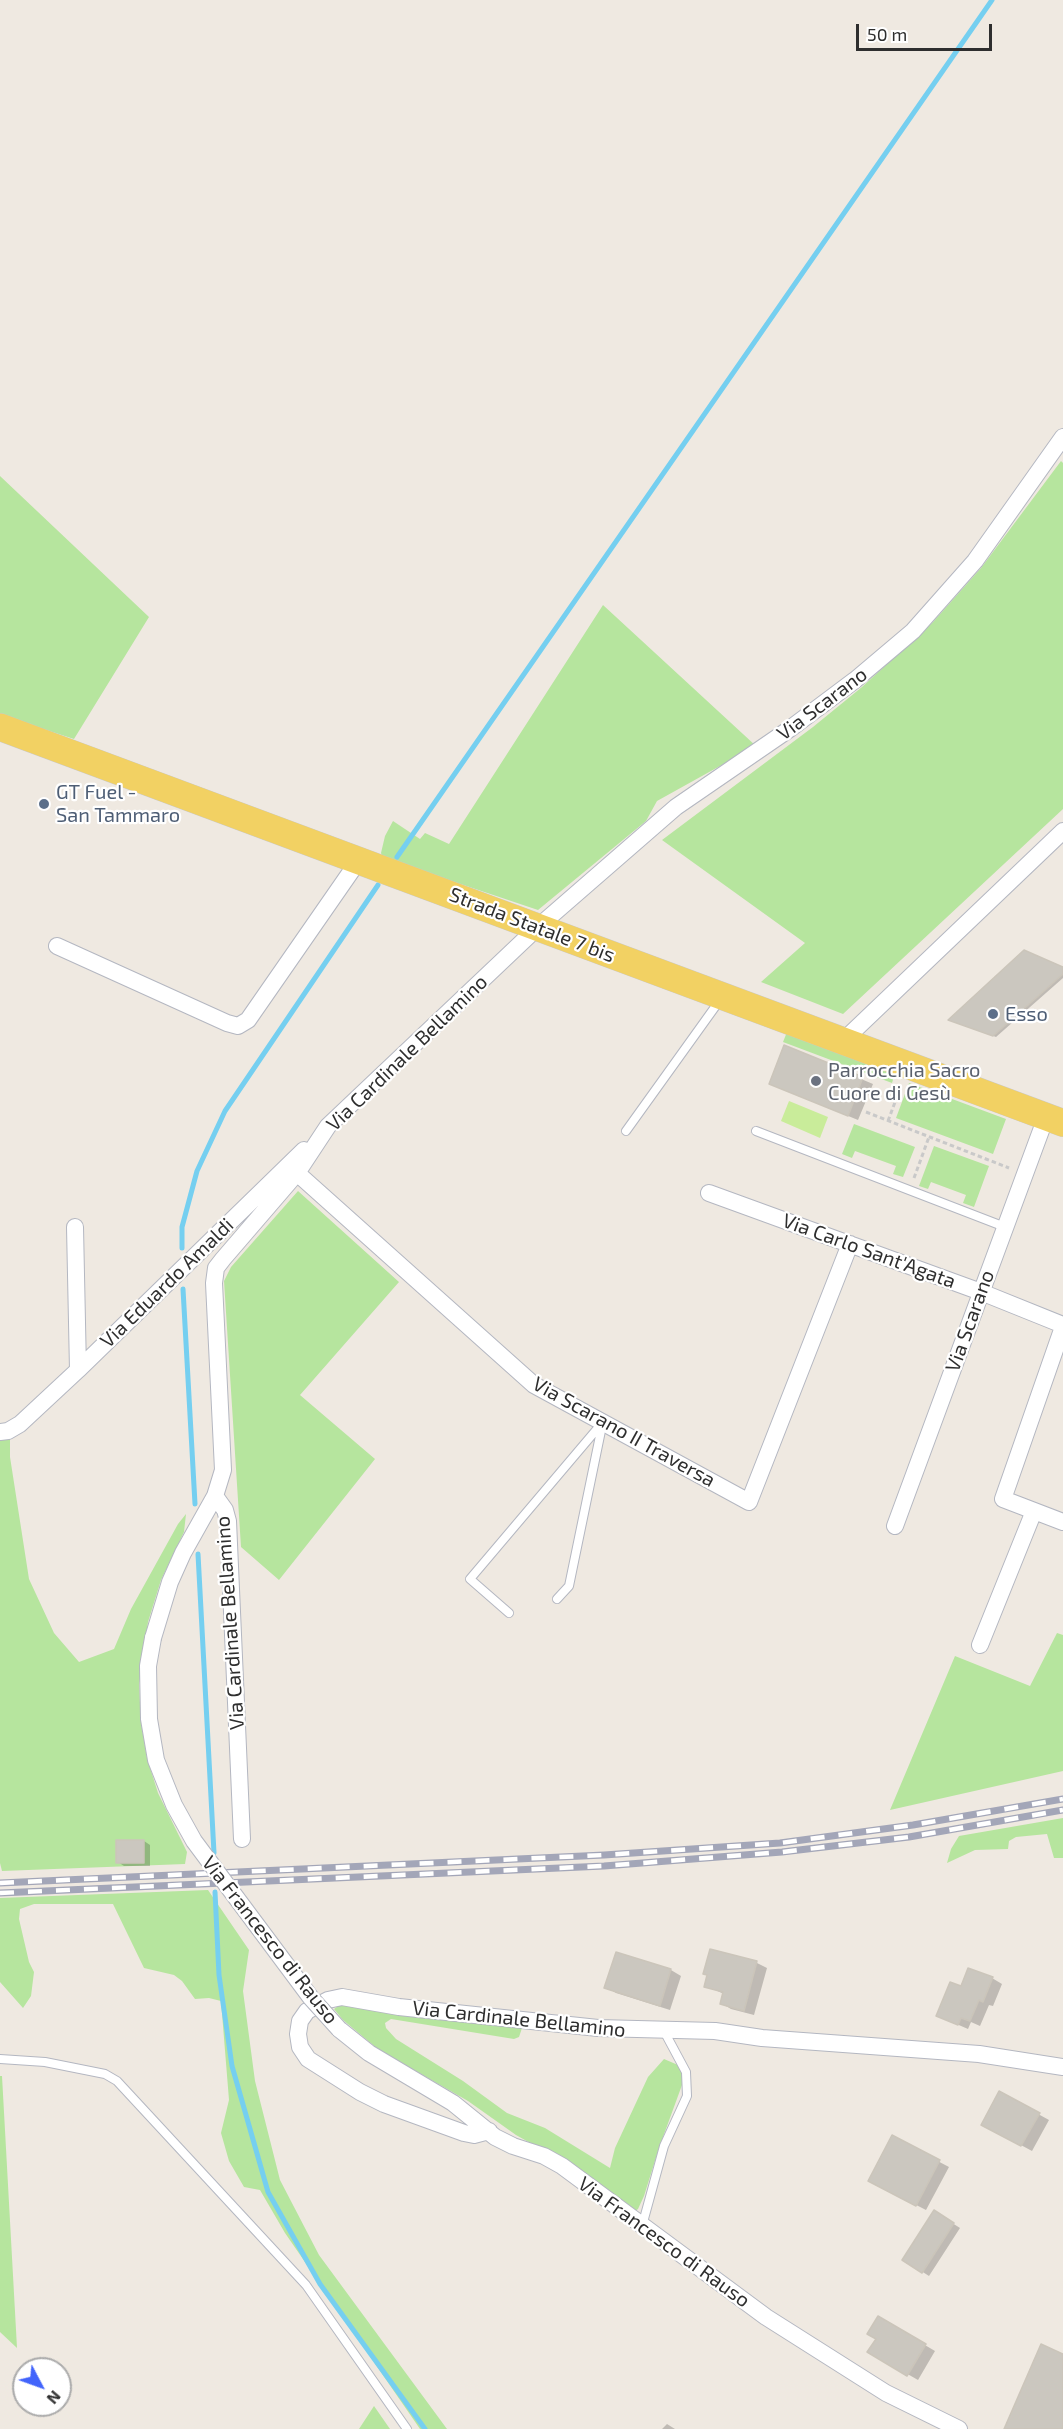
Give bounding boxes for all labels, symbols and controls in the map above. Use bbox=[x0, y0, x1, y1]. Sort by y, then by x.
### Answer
scale bar bbox=[859, 12, 996, 50]
text: 50 m bbox=[867, 23, 907, 45]
street label: Via Scarano bbox=[772, 662, 872, 746]
place label: GT Fuel - San Tammaro bbox=[56, 780, 180, 827]
marker: GT Fuel - San Tammaro bbox=[37, 797, 51, 811]
street label: Strada Statale 7 bis bbox=[446, 882, 618, 968]
street label: Via Cardinale Bellamino bbox=[322, 970, 492, 1136]
place label: Esso bbox=[1005, 1002, 1048, 1026]
marker: Esso bbox=[986, 1007, 1000, 1021]
place label: Parrocchia Sacro Cuore di Gesù bbox=[828, 1058, 980, 1105]
marker: Parrocchia Sacro Cuore di Gesù bbox=[809, 1074, 823, 1088]
street label: Via Carlo Sant'Agata bbox=[779, 1208, 959, 1294]
street label: Via Eduardo Amaldi bbox=[95, 1213, 239, 1353]
street label: Via Scarano bbox=[941, 1267, 999, 1375]
street label: Via Scarano II Traversa bbox=[528, 1372, 720, 1492]
street label: Via Cardinale Bellamino bbox=[211, 1515, 249, 1731]
street label: Via Francesco di Rauso bbox=[197, 1851, 343, 2029]
street label: Via Cardinale Bellamino bbox=[411, 1996, 627, 2042]
street label: Via Francesco di Rauso bbox=[573, 2172, 755, 2312]
north arrow bbox=[12, 2357, 72, 2417]
text: N bbox=[43, 2387, 65, 2408]

